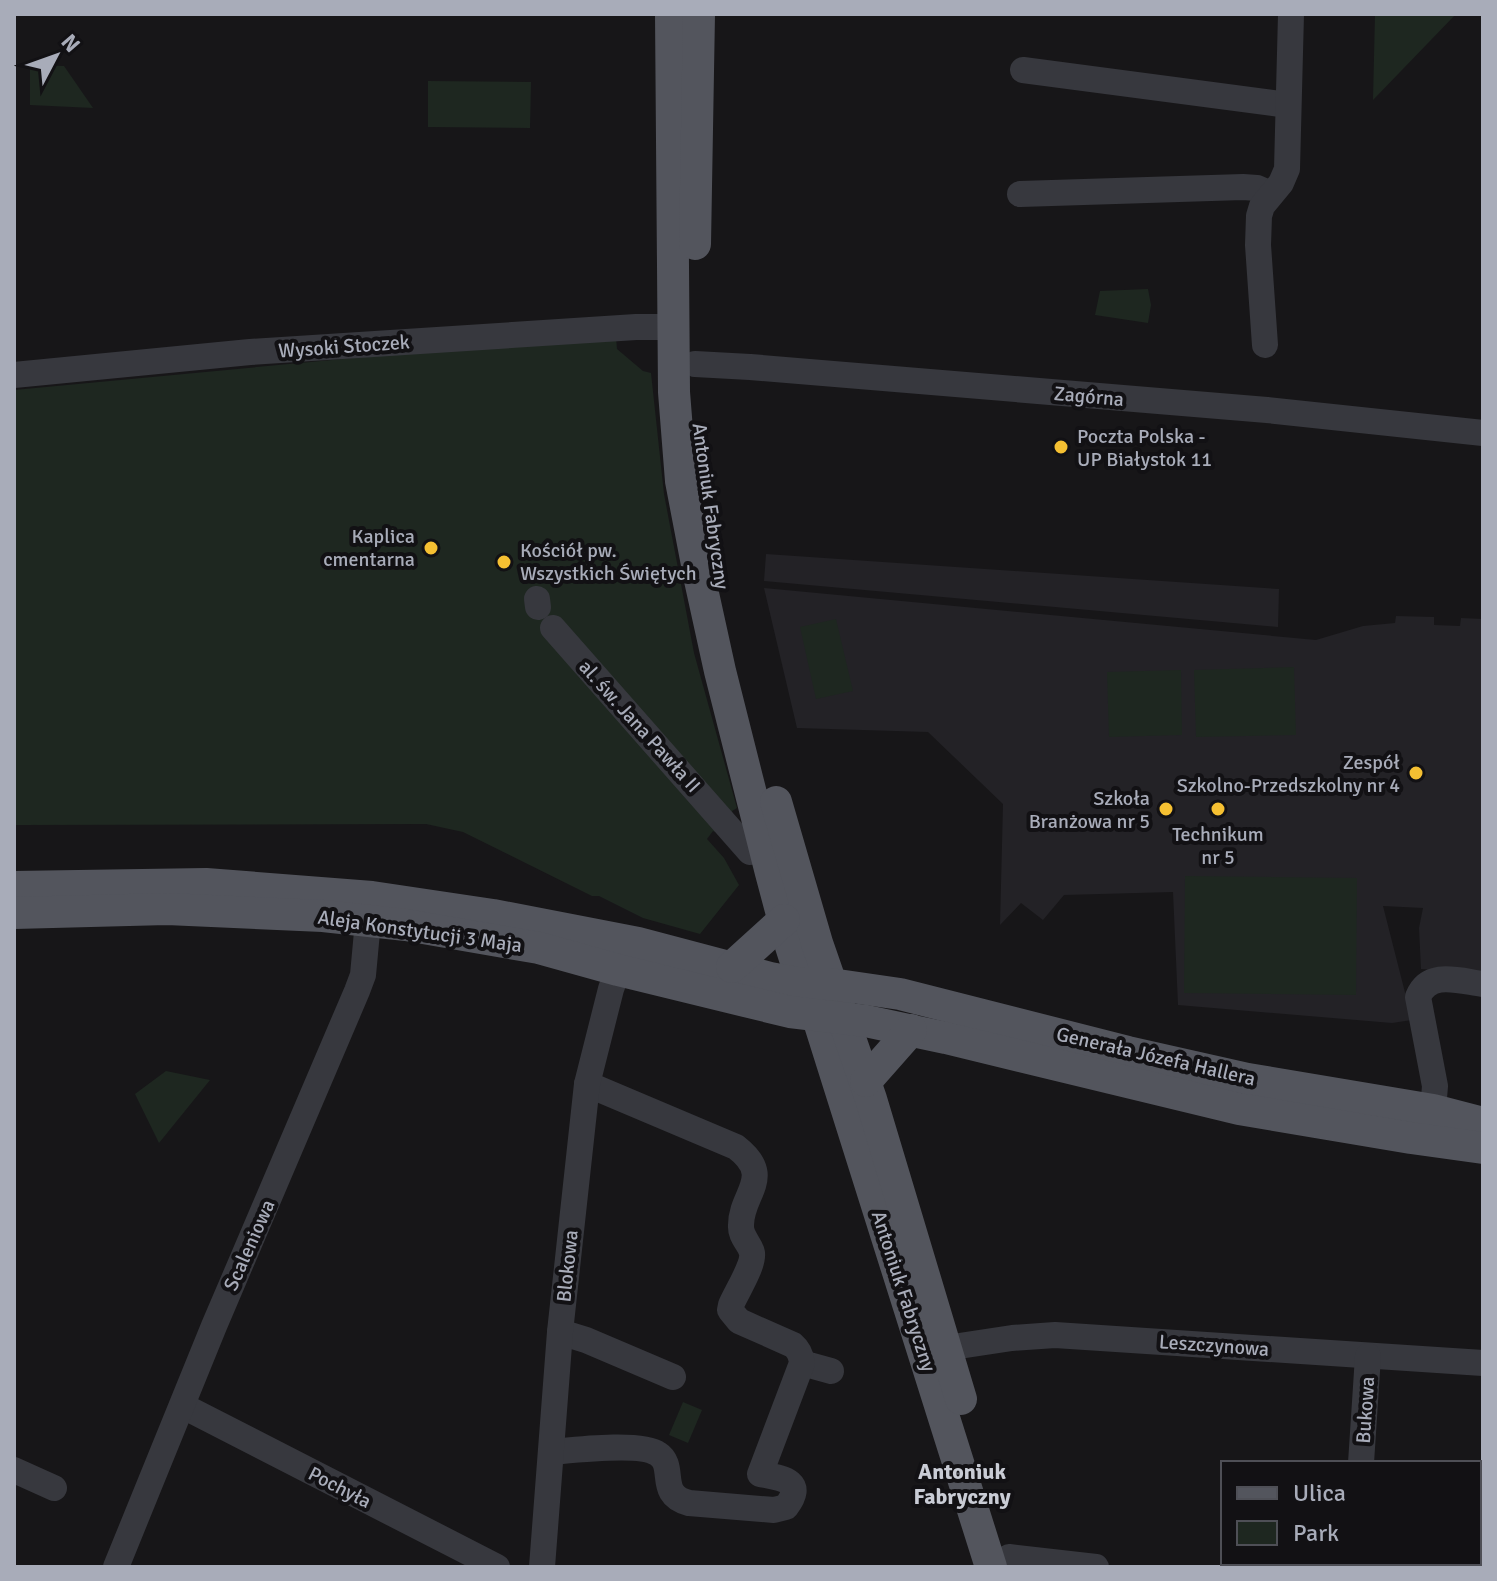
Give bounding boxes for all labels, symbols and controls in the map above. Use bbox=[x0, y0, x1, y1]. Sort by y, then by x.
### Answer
north arrow bbox=[16, 16, 96, 96]
text: N bbox=[56, 29, 86, 58]
street label: Wysoki Stoczek bbox=[278, 329, 411, 364]
street label: Zagórna bbox=[1053, 381, 1125, 412]
street label: Antoniuk Fabryczny bbox=[686, 421, 735, 592]
place label: Poczta Polska - UP Białystok 11 bbox=[1077, 424, 1212, 472]
marker: Poczta Polska - UP Białystok 11 bbox=[1052, 438, 1070, 456]
place label: Kaplica cmentarna bbox=[323, 524, 415, 572]
place label: Kościół pw. Wszystkich Świętych bbox=[520, 538, 697, 586]
marker: Kaplica cmentarna bbox=[422, 539, 440, 557]
marker: Kościół pw. Wszystkich Świętych bbox=[495, 553, 513, 571]
street label: al. św. Jana Pawła II bbox=[573, 655, 706, 798]
place label: Zespół Szkolno-Przedszkolny nr 4 bbox=[1177, 750, 1400, 798]
marker: Zespół Szkolno-Przedszkolny nr 4 bbox=[1407, 764, 1425, 782]
place label: Szkoła Branżowa nr 5 bbox=[1029, 786, 1150, 834]
marker: Szkoła Branżowa nr 5 bbox=[1157, 800, 1175, 818]
marker: Technikum nr 5 bbox=[1209, 800, 1227, 818]
place label: Technikum nr 5 bbox=[1172, 822, 1264, 870]
street label: Aleja Konstytucji 3 Maja bbox=[316, 905, 524, 958]
street label: Generała Józefa Hallera bbox=[1054, 1021, 1258, 1092]
street label: Scaleniowa bbox=[218, 1196, 281, 1295]
street label: Antoniuk Fabryczny bbox=[866, 1208, 942, 1375]
street label: Blokowa bbox=[551, 1229, 584, 1303]
street label: Leszczynowa bbox=[1158, 1329, 1270, 1362]
street label: Bukowa bbox=[1351, 1376, 1380, 1444]
district label: Antoniuk Fabryczny bbox=[913, 1458, 1011, 1510]
street label: Pochyła bbox=[304, 1461, 375, 1514]
legend bbox=[1221, 1461, 1481, 1565]
text: Ulica bbox=[1293, 1478, 1346, 1508]
text: Park bbox=[1293, 1518, 1339, 1548]

